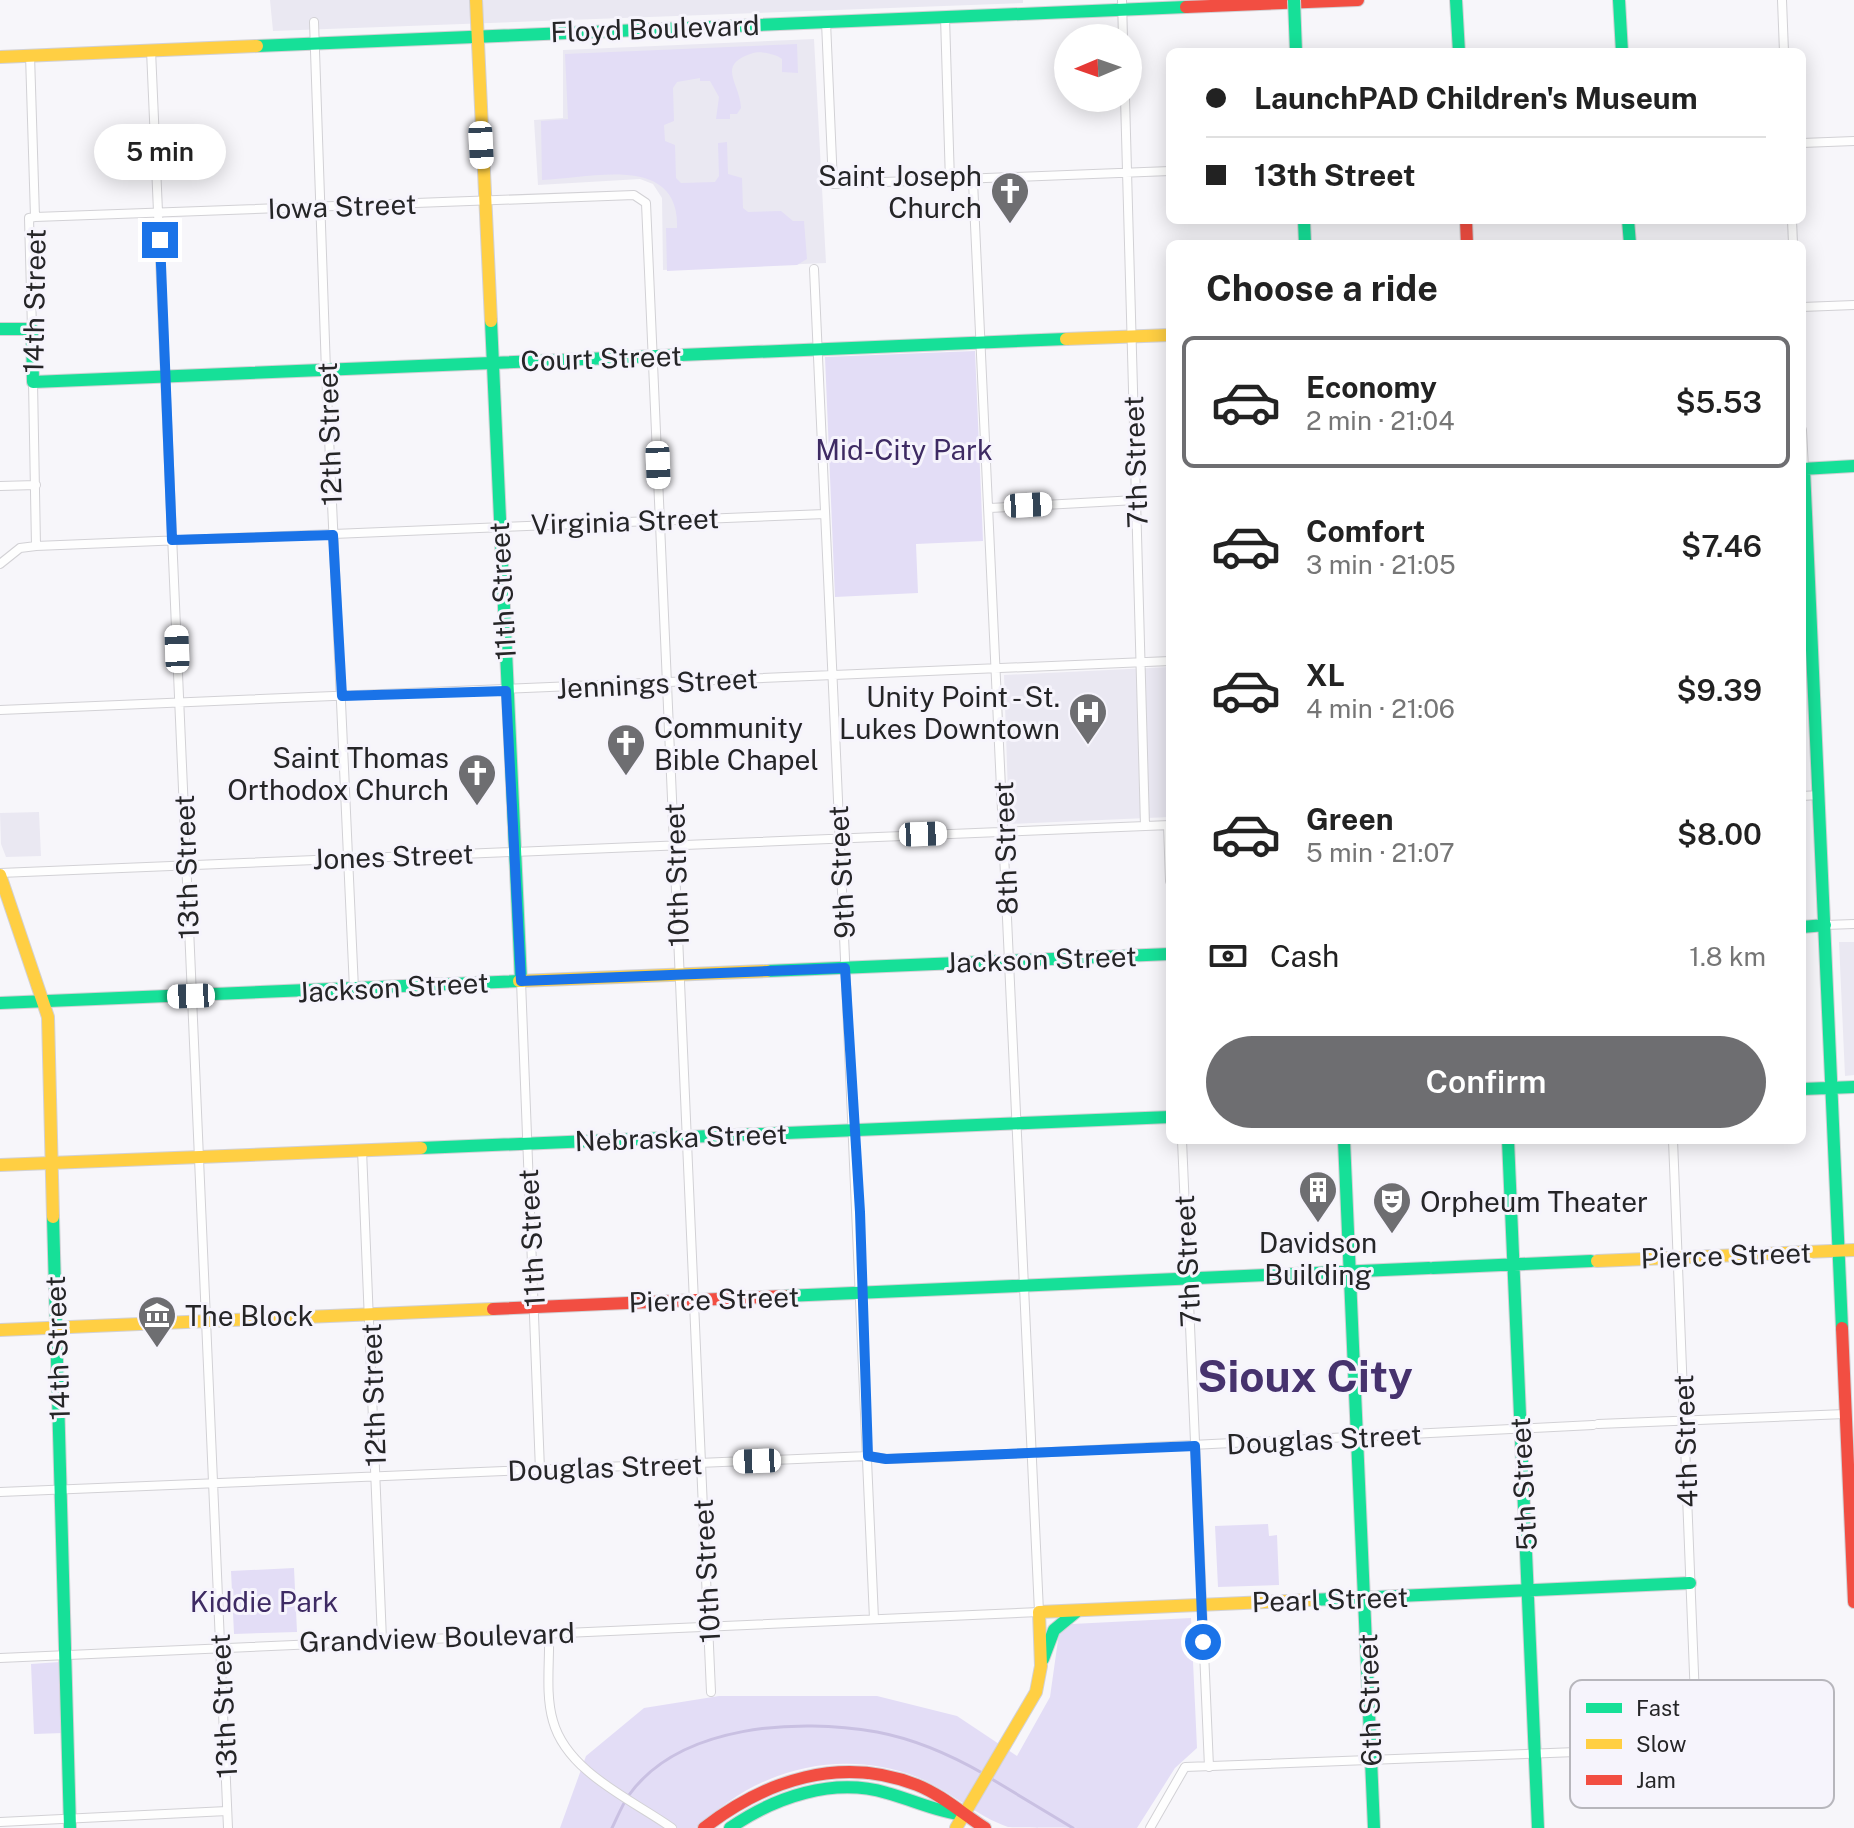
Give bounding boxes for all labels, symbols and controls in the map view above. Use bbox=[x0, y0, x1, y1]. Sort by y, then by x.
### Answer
street label: Floyd Boulevard bbox=[550, 8, 760, 48]
north arrow bbox=[1054, 24, 1142, 112]
map controls bbox=[1054, 24, 1142, 112]
text: LaunchPAD Children's Museum bbox=[1254, 80, 1698, 116]
car bbox=[468, 120, 494, 170]
callout: 5 min bbox=[94, 124, 226, 180]
text: 5 min bbox=[126, 136, 194, 167]
text: 13th Street bbox=[1254, 157, 1416, 193]
place label: Saint Joseph Church bbox=[818, 159, 982, 224]
church icon: Saint Joseph Church bbox=[989, 170, 1031, 225]
street label: Iowa Street bbox=[267, 187, 417, 225]
route end bbox=[142, 222, 178, 258]
street label: 14th Street bbox=[16, 228, 52, 374]
text: Choose a ride bbox=[1206, 267, 1438, 309]
street label: Court Street bbox=[520, 339, 682, 377]
street label: 12th Street bbox=[310, 362, 348, 506]
icon: car bbox=[1210, 366, 1282, 438]
text: Economy bbox=[1306, 369, 1437, 405]
text: $5.53 bbox=[1675, 384, 1762, 420]
street label: 7th Street bbox=[1116, 395, 1154, 529]
text: 2 min · 21:04 bbox=[1306, 405, 1455, 436]
park label: Mid-City Park bbox=[815, 433, 993, 466]
car bbox=[645, 441, 671, 489]
car bbox=[1003, 492, 1053, 518]
street label: Virginia Street bbox=[530, 501, 720, 541]
icon: car bbox=[1210, 510, 1282, 582]
text: Comfort bbox=[1306, 513, 1425, 549]
street label: 11th Street bbox=[482, 521, 522, 661]
text: $7.46 bbox=[1681, 528, 1762, 564]
text: 3 min · 21:05 bbox=[1306, 549, 1456, 580]
car bbox=[164, 625, 190, 673]
icon: car bbox=[1210, 654, 1282, 726]
text: XL bbox=[1306, 657, 1345, 693]
street label: Jennings Street bbox=[555, 661, 759, 705]
text: $9.39 bbox=[1676, 672, 1762, 708]
place label: Unity Point - St. Lukes Downtown bbox=[839, 680, 1060, 745]
hospital icon: Unity Point - St. Lukes Downtown bbox=[1067, 691, 1109, 746]
text: 4 min · 21:06 bbox=[1306, 693, 1455, 724]
place label: Community Bible Chapel bbox=[654, 711, 819, 776]
church icon: Community Bible Chapel bbox=[605, 722, 647, 777]
place label: Saint Thomas Orthodox Church bbox=[227, 741, 449, 806]
church icon: Saint Thomas Orthodox Church bbox=[456, 752, 498, 807]
street label: 8th Street bbox=[986, 781, 1024, 915]
street label: 13th Street bbox=[167, 794, 205, 940]
icon: car bbox=[1210, 798, 1282, 870]
text: Green bbox=[1306, 801, 1393, 837]
street label: 10th Street bbox=[657, 802, 695, 948]
street label: 9th Street bbox=[821, 805, 861, 939]
text: $8.00 bbox=[1677, 816, 1762, 852]
car bbox=[899, 821, 947, 847]
street label: Jones Street bbox=[312, 837, 474, 875]
text: 5 min · 21:07 bbox=[1306, 837, 1455, 868]
icon: cash bbox=[1206, 934, 1250, 978]
text: Cash bbox=[1270, 938, 1339, 974]
street label: Jackson Street bbox=[945, 939, 1137, 979]
text: 1.8 km bbox=[1689, 941, 1766, 972]
street label: Jackson Street bbox=[296, 966, 490, 1008]
car bbox=[167, 983, 215, 1009]
button: Confirm bbox=[1206, 1036, 1766, 1128]
street label: Nebraska Street bbox=[574, 1117, 788, 1157]
street label: 11th Street bbox=[511, 1168, 551, 1308]
building icon: Davidson Building bbox=[1297, 1169, 1339, 1224]
theatre icon: Orpheum Theater bbox=[1371, 1180, 1413, 1235]
place label: Orpheum Theater bbox=[1420, 1185, 1648, 1218]
street label: 7th Street bbox=[1167, 1194, 1207, 1328]
place label: Davidson Building bbox=[1259, 1226, 1377, 1291]
street label: Pierce Street bbox=[1640, 1236, 1812, 1274]
street label: 14th Street bbox=[38, 1275, 76, 1421]
street label: Pierce Street bbox=[628, 1280, 800, 1318]
museum icon: The Block bbox=[136, 1294, 178, 1349]
place label: The Block bbox=[185, 1299, 313, 1332]
street label: 12th Street bbox=[354, 1323, 392, 1467]
district label: Sioux City bbox=[1197, 1350, 1413, 1402]
street label: 4th Street bbox=[1666, 1374, 1704, 1508]
street label: 5th Street bbox=[1503, 1416, 1543, 1552]
street label: Douglas Street bbox=[1226, 1417, 1422, 1461]
street label: Douglas Street bbox=[507, 1447, 703, 1487]
car bbox=[733, 1448, 781, 1474]
street label: 10th Street bbox=[686, 1498, 726, 1644]
street label: Pearl Street bbox=[1251, 1580, 1409, 1618]
park label: Kiddie Park bbox=[190, 1585, 338, 1618]
street label: Grandview Boulevard bbox=[299, 1616, 575, 1658]
route start bbox=[1185, 1624, 1221, 1660]
street label: 13th Street bbox=[203, 1633, 243, 1779]
street label: 6th Street bbox=[1350, 1633, 1388, 1767]
legend bbox=[1570, 1680, 1834, 1808]
text: Fast bbox=[1636, 1695, 1680, 1721]
text: Slow bbox=[1636, 1731, 1686, 1757]
text: Jam bbox=[1636, 1767, 1676, 1793]

